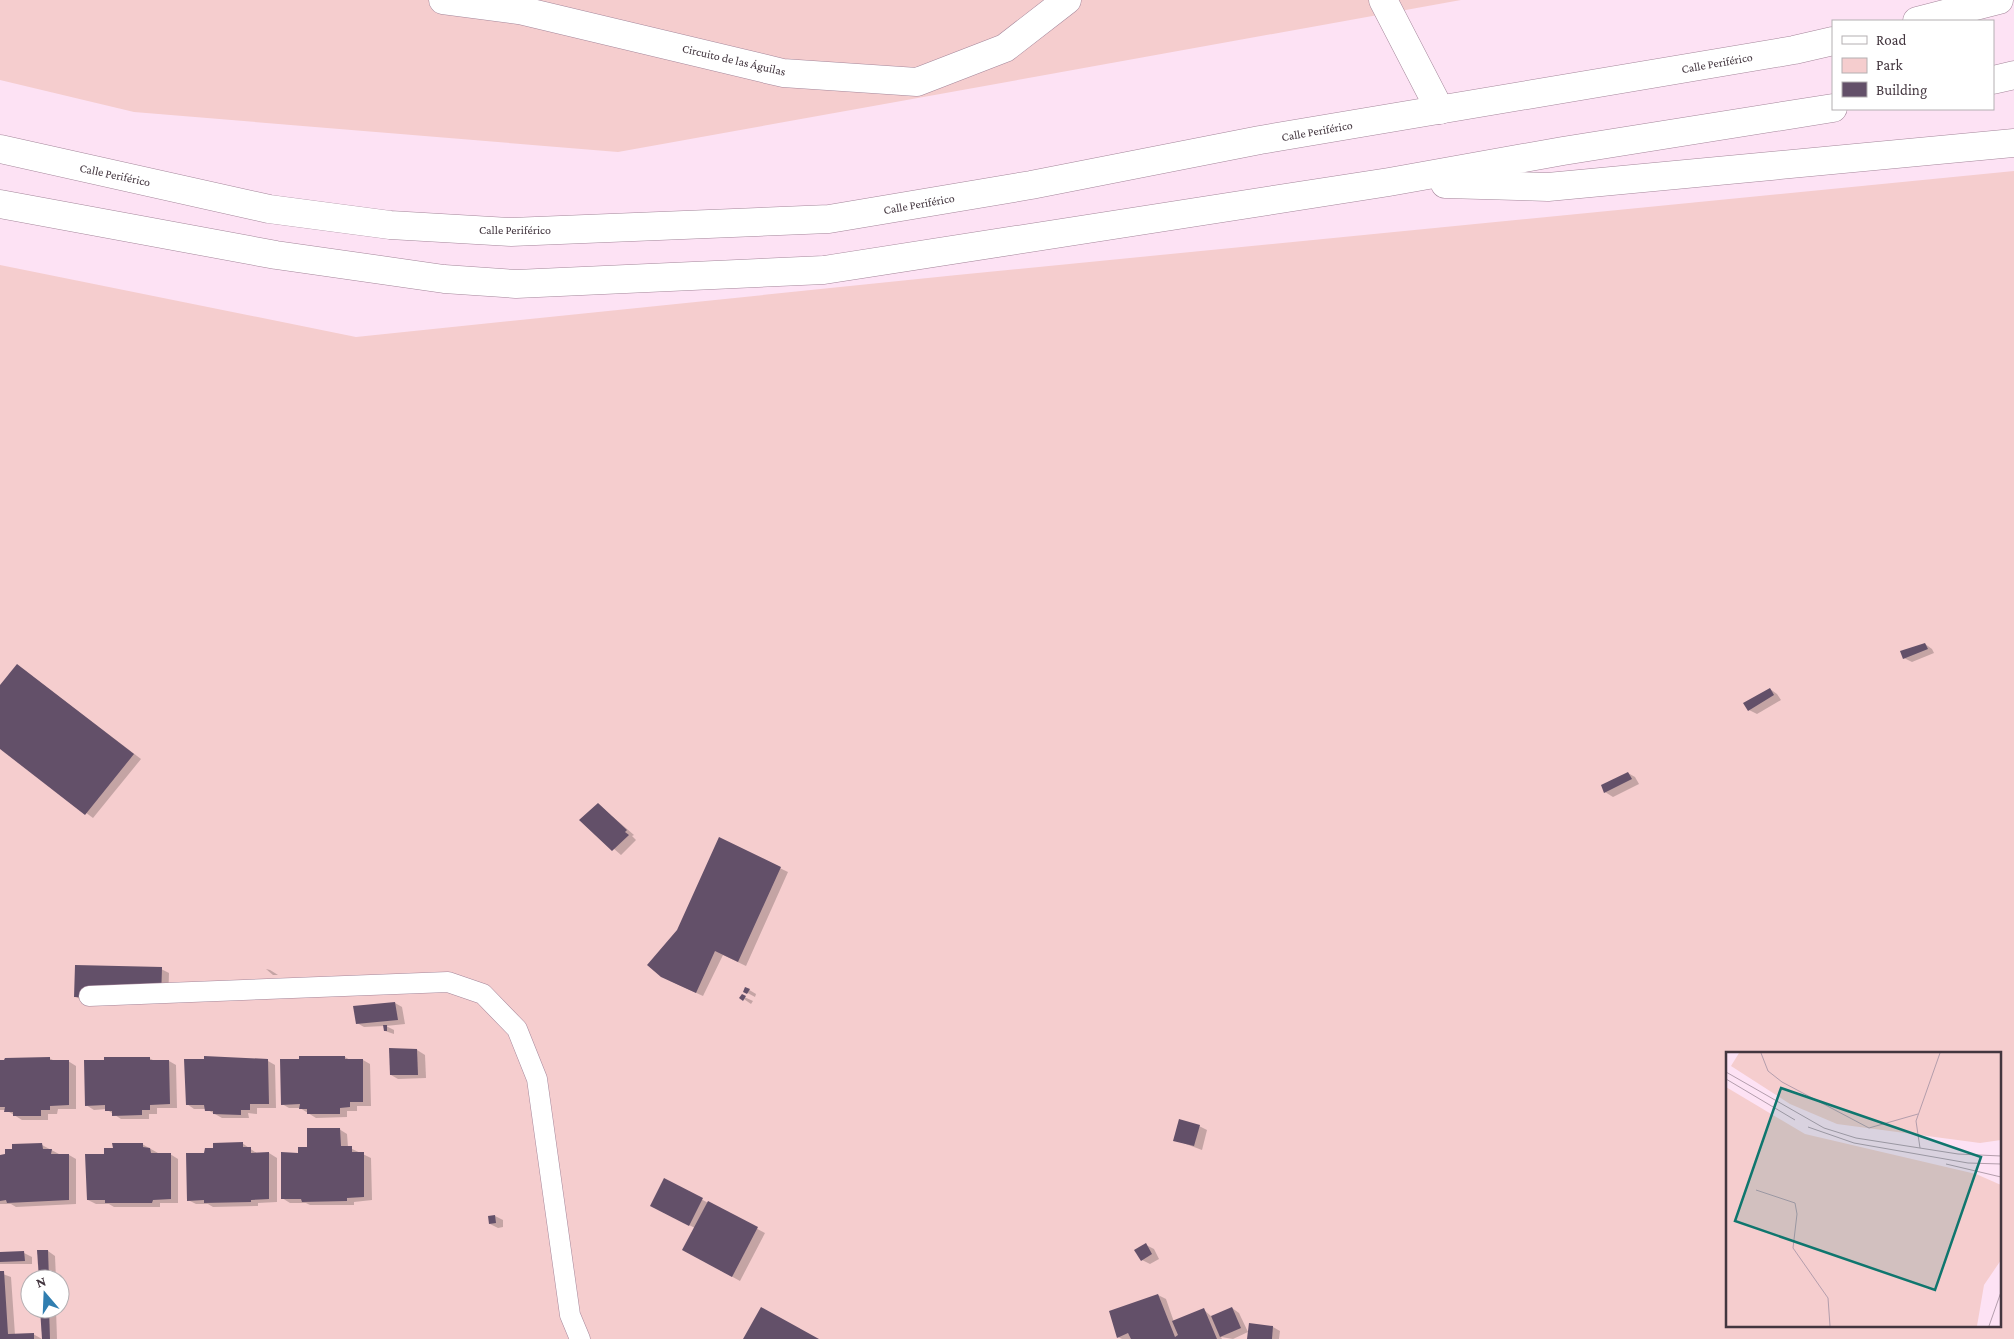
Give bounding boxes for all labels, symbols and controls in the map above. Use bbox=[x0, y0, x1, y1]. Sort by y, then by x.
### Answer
legend bbox=[1832, 20, 1994, 110]
text: Road bbox=[1876, 32, 1907, 48]
street label: Circuito de las Águilas bbox=[681, 41, 787, 79]
street label: Calle Periférico bbox=[1680, 50, 1754, 76]
text: Park bbox=[1876, 57, 1903, 73]
text: Building bbox=[1876, 82, 1927, 99]
street label: Calle Periférico bbox=[1280, 118, 1354, 144]
street label: Calle Periférico bbox=[78, 161, 152, 189]
street label: Calle Periférico bbox=[882, 191, 956, 217]
street label: Calle Periférico bbox=[479, 223, 551, 237]
inset map bbox=[1726, 1052, 2002, 1326]
north arrow bbox=[20, 1269, 70, 1319]
text: N bbox=[34, 1272, 48, 1291]

